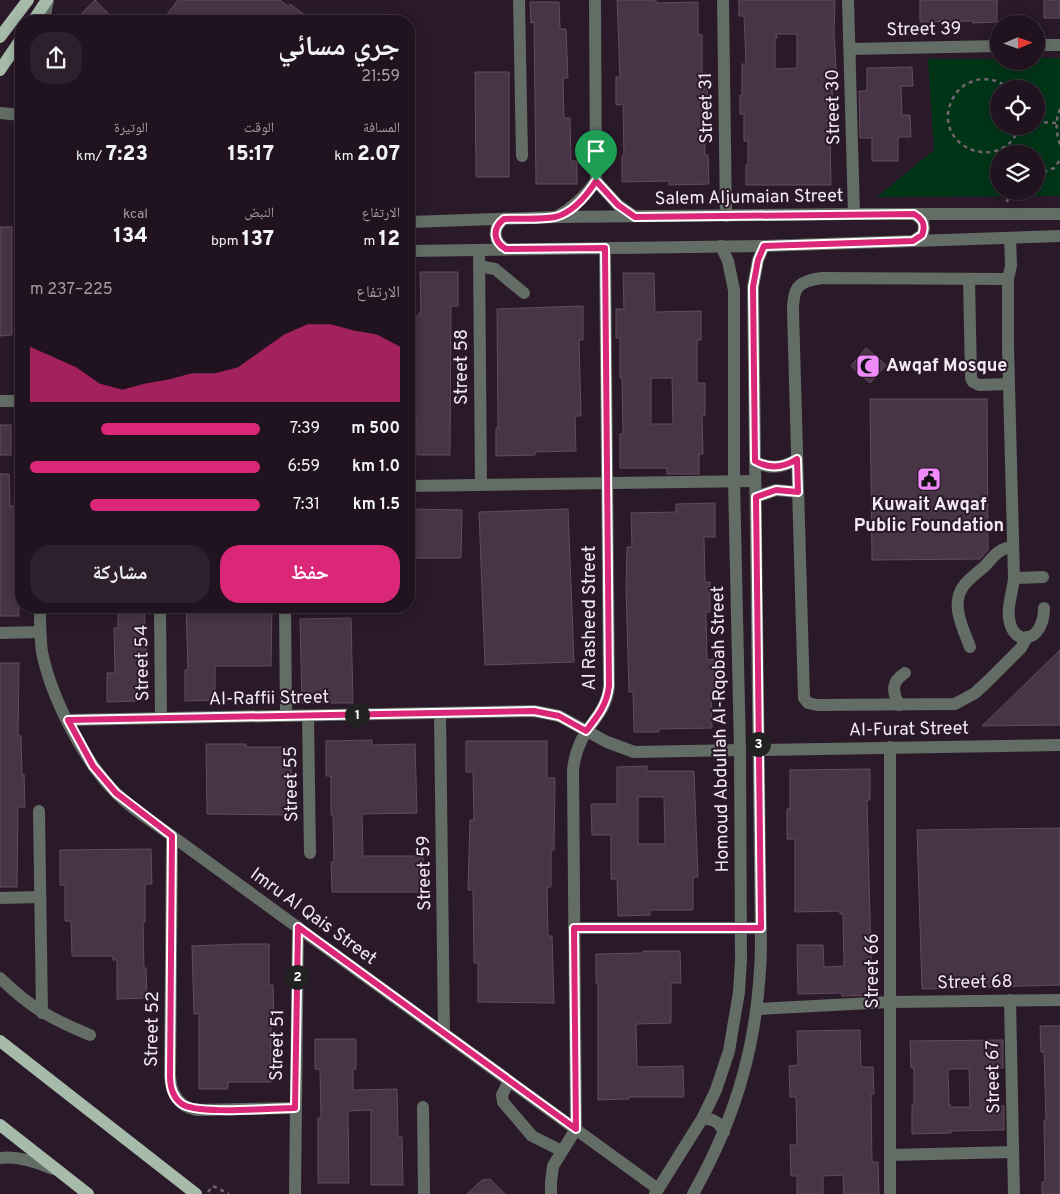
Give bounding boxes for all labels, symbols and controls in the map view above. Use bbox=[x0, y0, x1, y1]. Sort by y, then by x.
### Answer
north arrow bbox=[990, 15, 1045, 70]
map controls bbox=[990, 15, 1045, 200]
street label: Street 39 bbox=[886, 18, 962, 42]
text: جري مسائي bbox=[278, 30, 400, 66]
button: share bbox=[30, 32, 82, 84]
text: 21:59 bbox=[361, 67, 400, 87]
street label: Street 30 bbox=[822, 69, 846, 145]
street label: Street 31 bbox=[695, 72, 719, 144]
button: locate bbox=[990, 80, 1045, 135]
text: الوتيرة bbox=[114, 120, 148, 137]
text: الوقت bbox=[244, 120, 274, 137]
text: المسافة bbox=[363, 120, 400, 137]
pin bbox=[575, 130, 617, 181]
icon: arrive bbox=[582, 137, 610, 165]
text: 7:23 bbox=[106, 141, 148, 168]
text: 15:17 bbox=[228, 141, 274, 168]
text: 2.07 bbox=[357, 141, 400, 168]
button: layers bbox=[990, 145, 1045, 200]
text: /km bbox=[76, 148, 106, 165]
text: km bbox=[334, 148, 357, 165]
street label: Salem Aljumaian Street bbox=[654, 185, 844, 211]
text: النبض bbox=[244, 205, 274, 222]
text: الارتفاع bbox=[362, 205, 400, 222]
text: kcal bbox=[123, 206, 148, 223]
text: 134 bbox=[113, 223, 148, 250]
text: 137 bbox=[242, 226, 274, 253]
text: 12 bbox=[379, 226, 400, 253]
text: bpm bbox=[211, 233, 242, 250]
text: m bbox=[363, 233, 379, 250]
text: 225–237 m bbox=[30, 280, 113, 300]
text: الارتفاع bbox=[356, 283, 400, 303]
street label: Street 58 bbox=[451, 329, 474, 405]
mosque icon: Awqaf Mosque bbox=[855, 353, 881, 379]
place label: Awqaf Mosque bbox=[886, 355, 1007, 378]
text: 7:39 bbox=[290, 419, 320, 439]
text: 500 m bbox=[351, 419, 400, 439]
text: 6:59 bbox=[288, 457, 320, 477]
text: 1.0 km bbox=[352, 457, 400, 477]
public building icon: Kuwait Awqaf Public Foundation bbox=[916, 466, 942, 492]
place label: Kuwait Awqaf Public Foundation bbox=[854, 494, 1004, 538]
text: 7:31 bbox=[293, 495, 320, 515]
text: 1.5 km bbox=[353, 495, 400, 515]
button: مشاركة bbox=[30, 545, 210, 603]
button: حفظ bbox=[220, 545, 400, 603]
street label: Al Rasheed Street bbox=[579, 545, 602, 691]
street label: Homoud Abdullah Al-Rqobah Street bbox=[707, 586, 735, 872]
street label: Street 54 bbox=[131, 625, 155, 701]
street label: Al-Raffii Street bbox=[209, 686, 329, 712]
pin: 1 bbox=[344, 702, 370, 728]
text: 1 bbox=[355, 707, 360, 724]
street label: Al-Furat Street bbox=[849, 717, 969, 743]
pin: 3 bbox=[746, 732, 770, 756]
text: 3 bbox=[754, 736, 763, 753]
street label: Street 55 bbox=[280, 746, 304, 822]
street label: Street 59 bbox=[413, 835, 437, 911]
street label: Imru Al Qais Street bbox=[245, 863, 381, 971]
street label: Street 66 bbox=[862, 933, 885, 1009]
pin: 2 bbox=[284, 964, 310, 990]
text: 2 bbox=[293, 969, 302, 986]
street label: Street 68 bbox=[937, 971, 1013, 995]
street label: Street 52 bbox=[141, 991, 165, 1067]
street label: Street 51 bbox=[266, 1009, 290, 1081]
street label: Street 67 bbox=[982, 1040, 1006, 1114]

